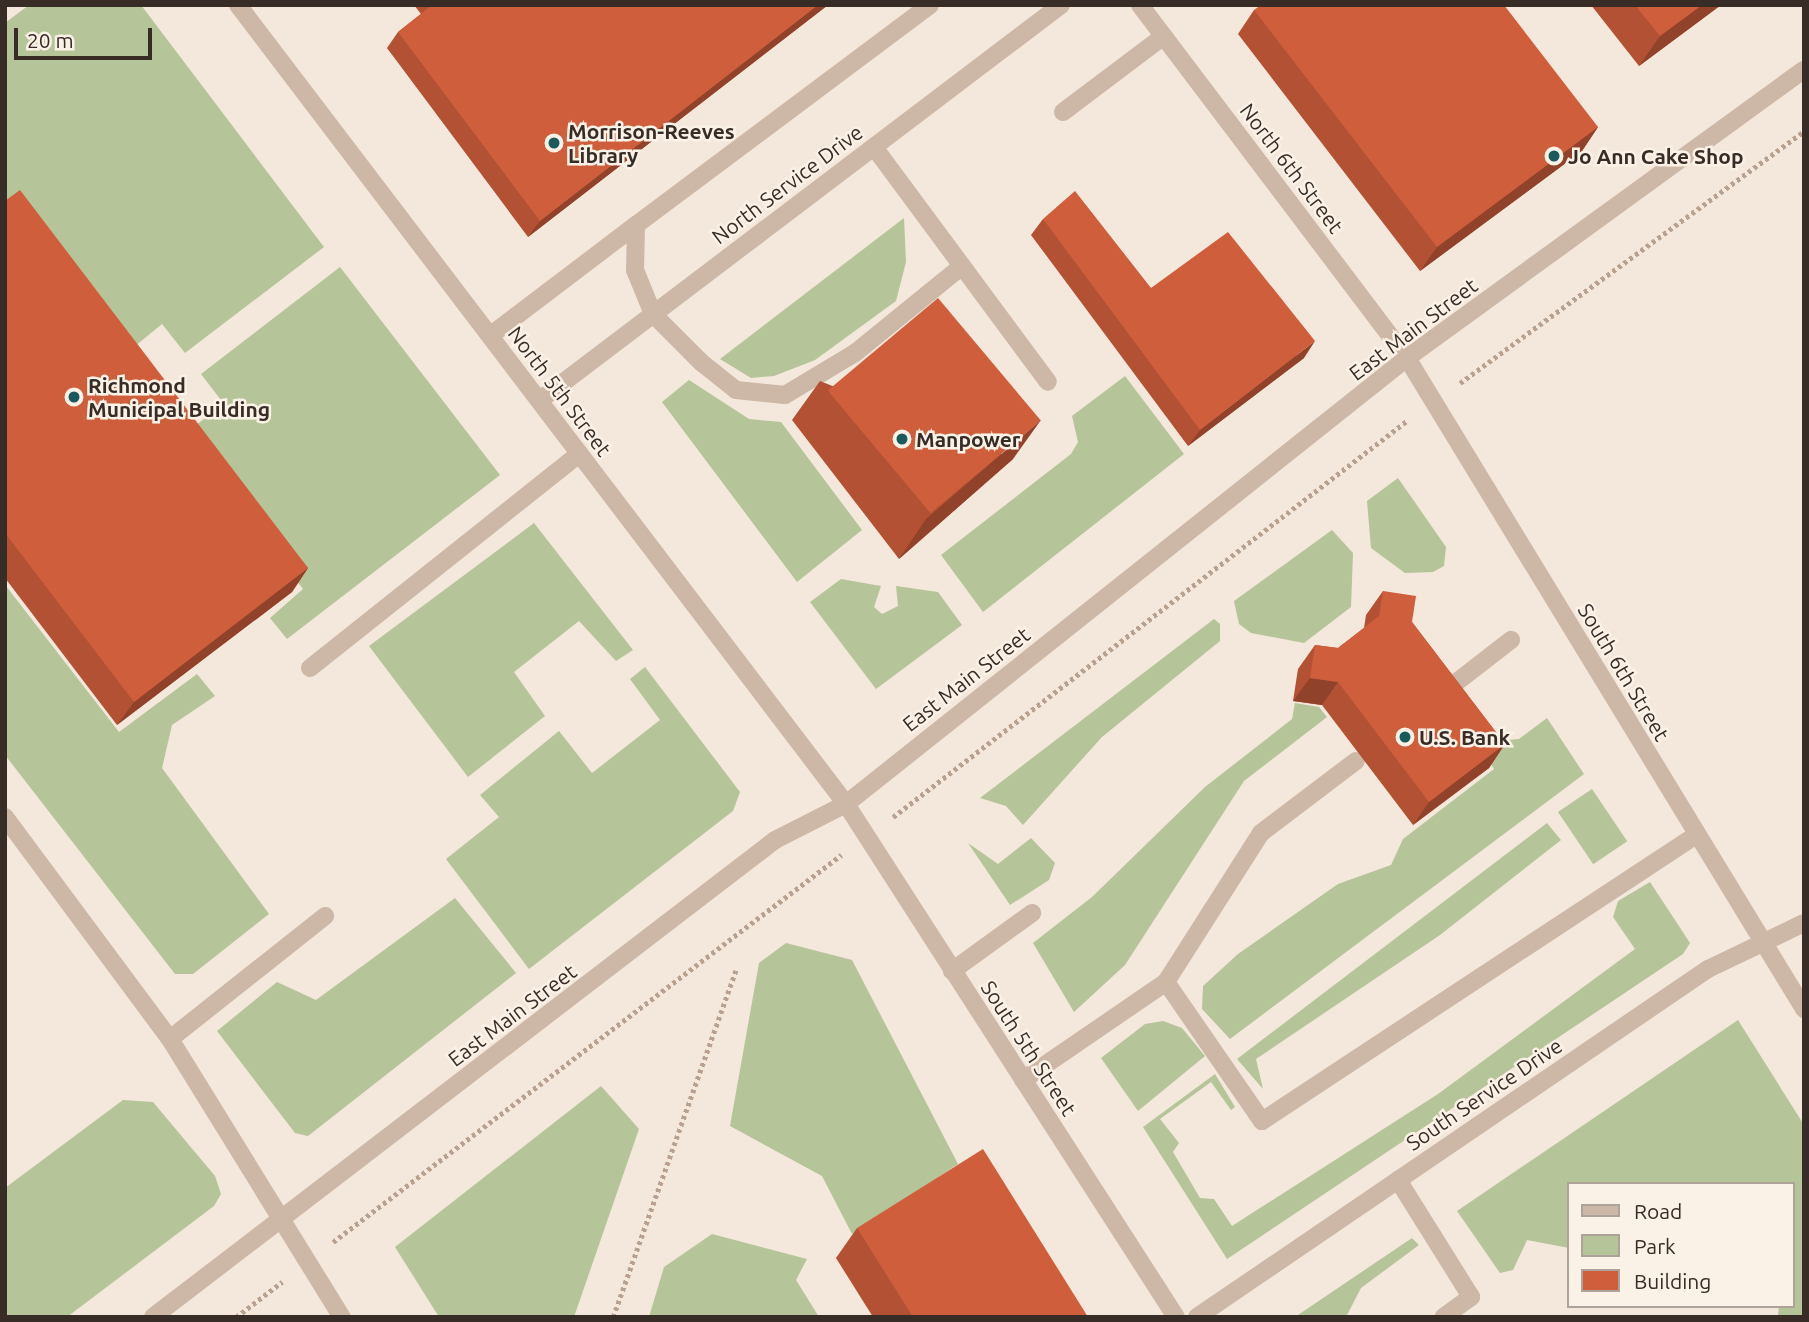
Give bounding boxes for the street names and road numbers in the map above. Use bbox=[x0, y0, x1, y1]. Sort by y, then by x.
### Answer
street label: North 6th Street bbox=[1235, 98, 1349, 238]
street label: North Service Drive bbox=[707, 119, 867, 249]
street label: East Main Street bbox=[1344, 273, 1482, 385]
street label: North 5th Street bbox=[503, 321, 617, 461]
street label: South 6th Street bbox=[1573, 599, 1675, 745]
street label: East Main Street bbox=[897, 622, 1035, 736]
street label: East Main Street bbox=[443, 959, 581, 1071]
street label: South 5th Street bbox=[976, 976, 1082, 1120]
street label: South Service Drive bbox=[1401, 1033, 1567, 1155]

